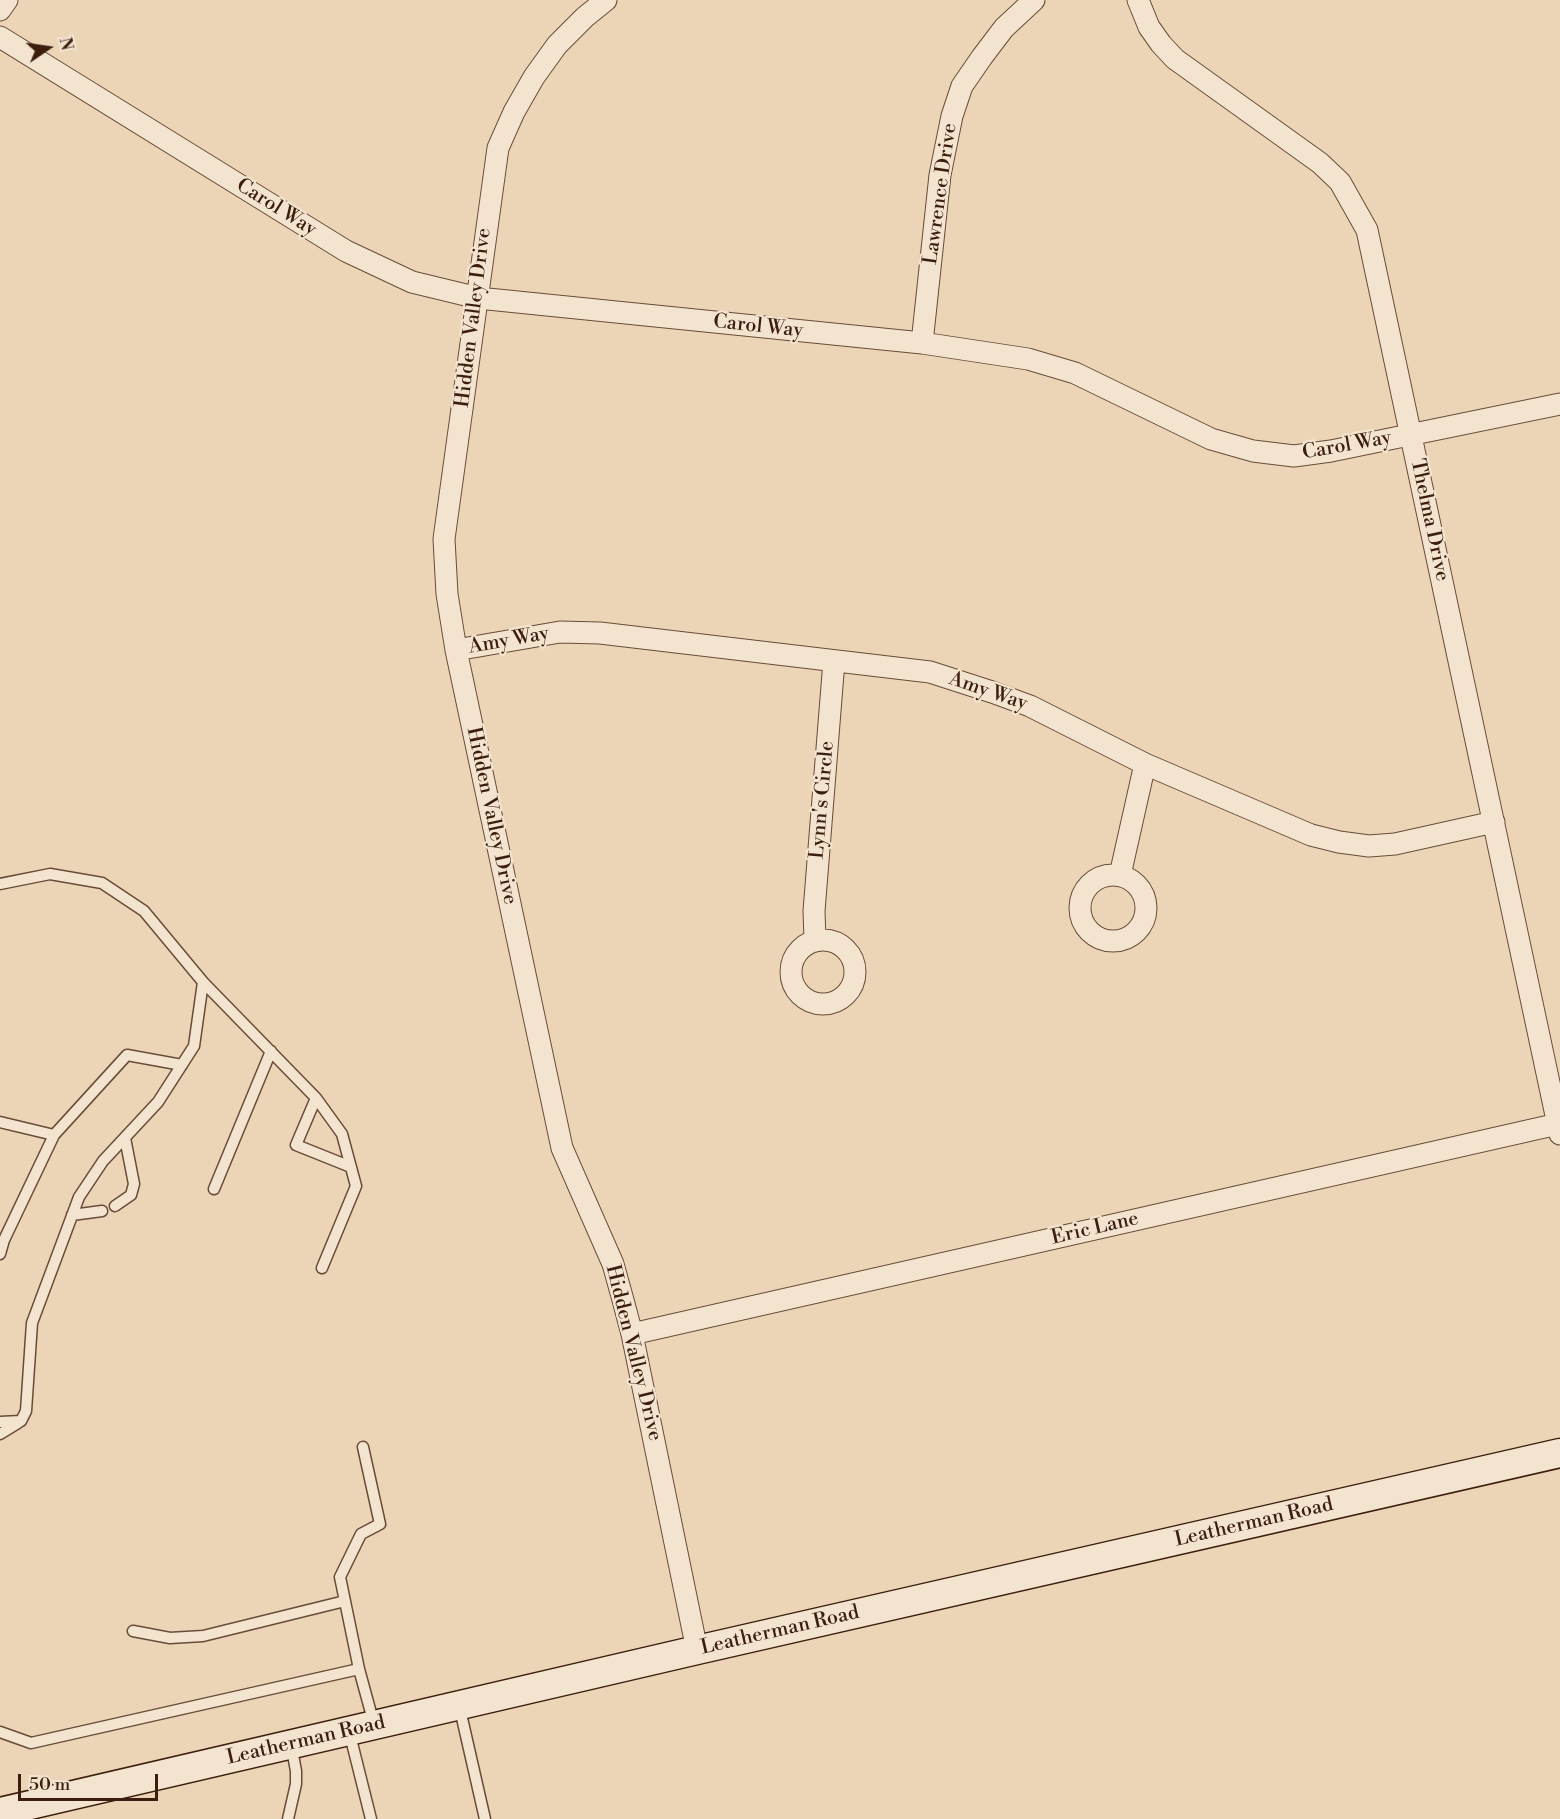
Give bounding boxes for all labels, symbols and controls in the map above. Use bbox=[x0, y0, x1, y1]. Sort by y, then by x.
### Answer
north arrow bbox=[18, 18, 78, 78]
text: N bbox=[54, 36, 77, 52]
street label: Lawrence Drive bbox=[919, 122, 963, 266]
street label: Carol Way bbox=[231, 174, 321, 242]
street label: Hidden Valley Drive bbox=[451, 227, 497, 409]
street label: Carol Way bbox=[712, 310, 804, 344]
street label: Carol Way bbox=[1301, 426, 1393, 466]
street label: Thelma Drive bbox=[1404, 457, 1454, 583]
street label: Amy Way bbox=[467, 622, 551, 660]
street label: Amy Way bbox=[946, 667, 1030, 717]
street label: Hidden Valley Drive bbox=[460, 725, 522, 907]
street label: Lynn's Circle bbox=[806, 740, 840, 860]
street label: Eric Lane bbox=[1049, 1207, 1141, 1251]
street label: Hidden Valley Drive bbox=[599, 1262, 667, 1444]
street label: Leatherman Road bbox=[1172, 1493, 1336, 1553]
street label: Leatherman Road bbox=[698, 1601, 862, 1661]
street label: Leatherman Road bbox=[224, 1711, 388, 1771]
scale bar bbox=[21, 1762, 160, 1800]
text: 50 m bbox=[29, 1773, 70, 1796]

